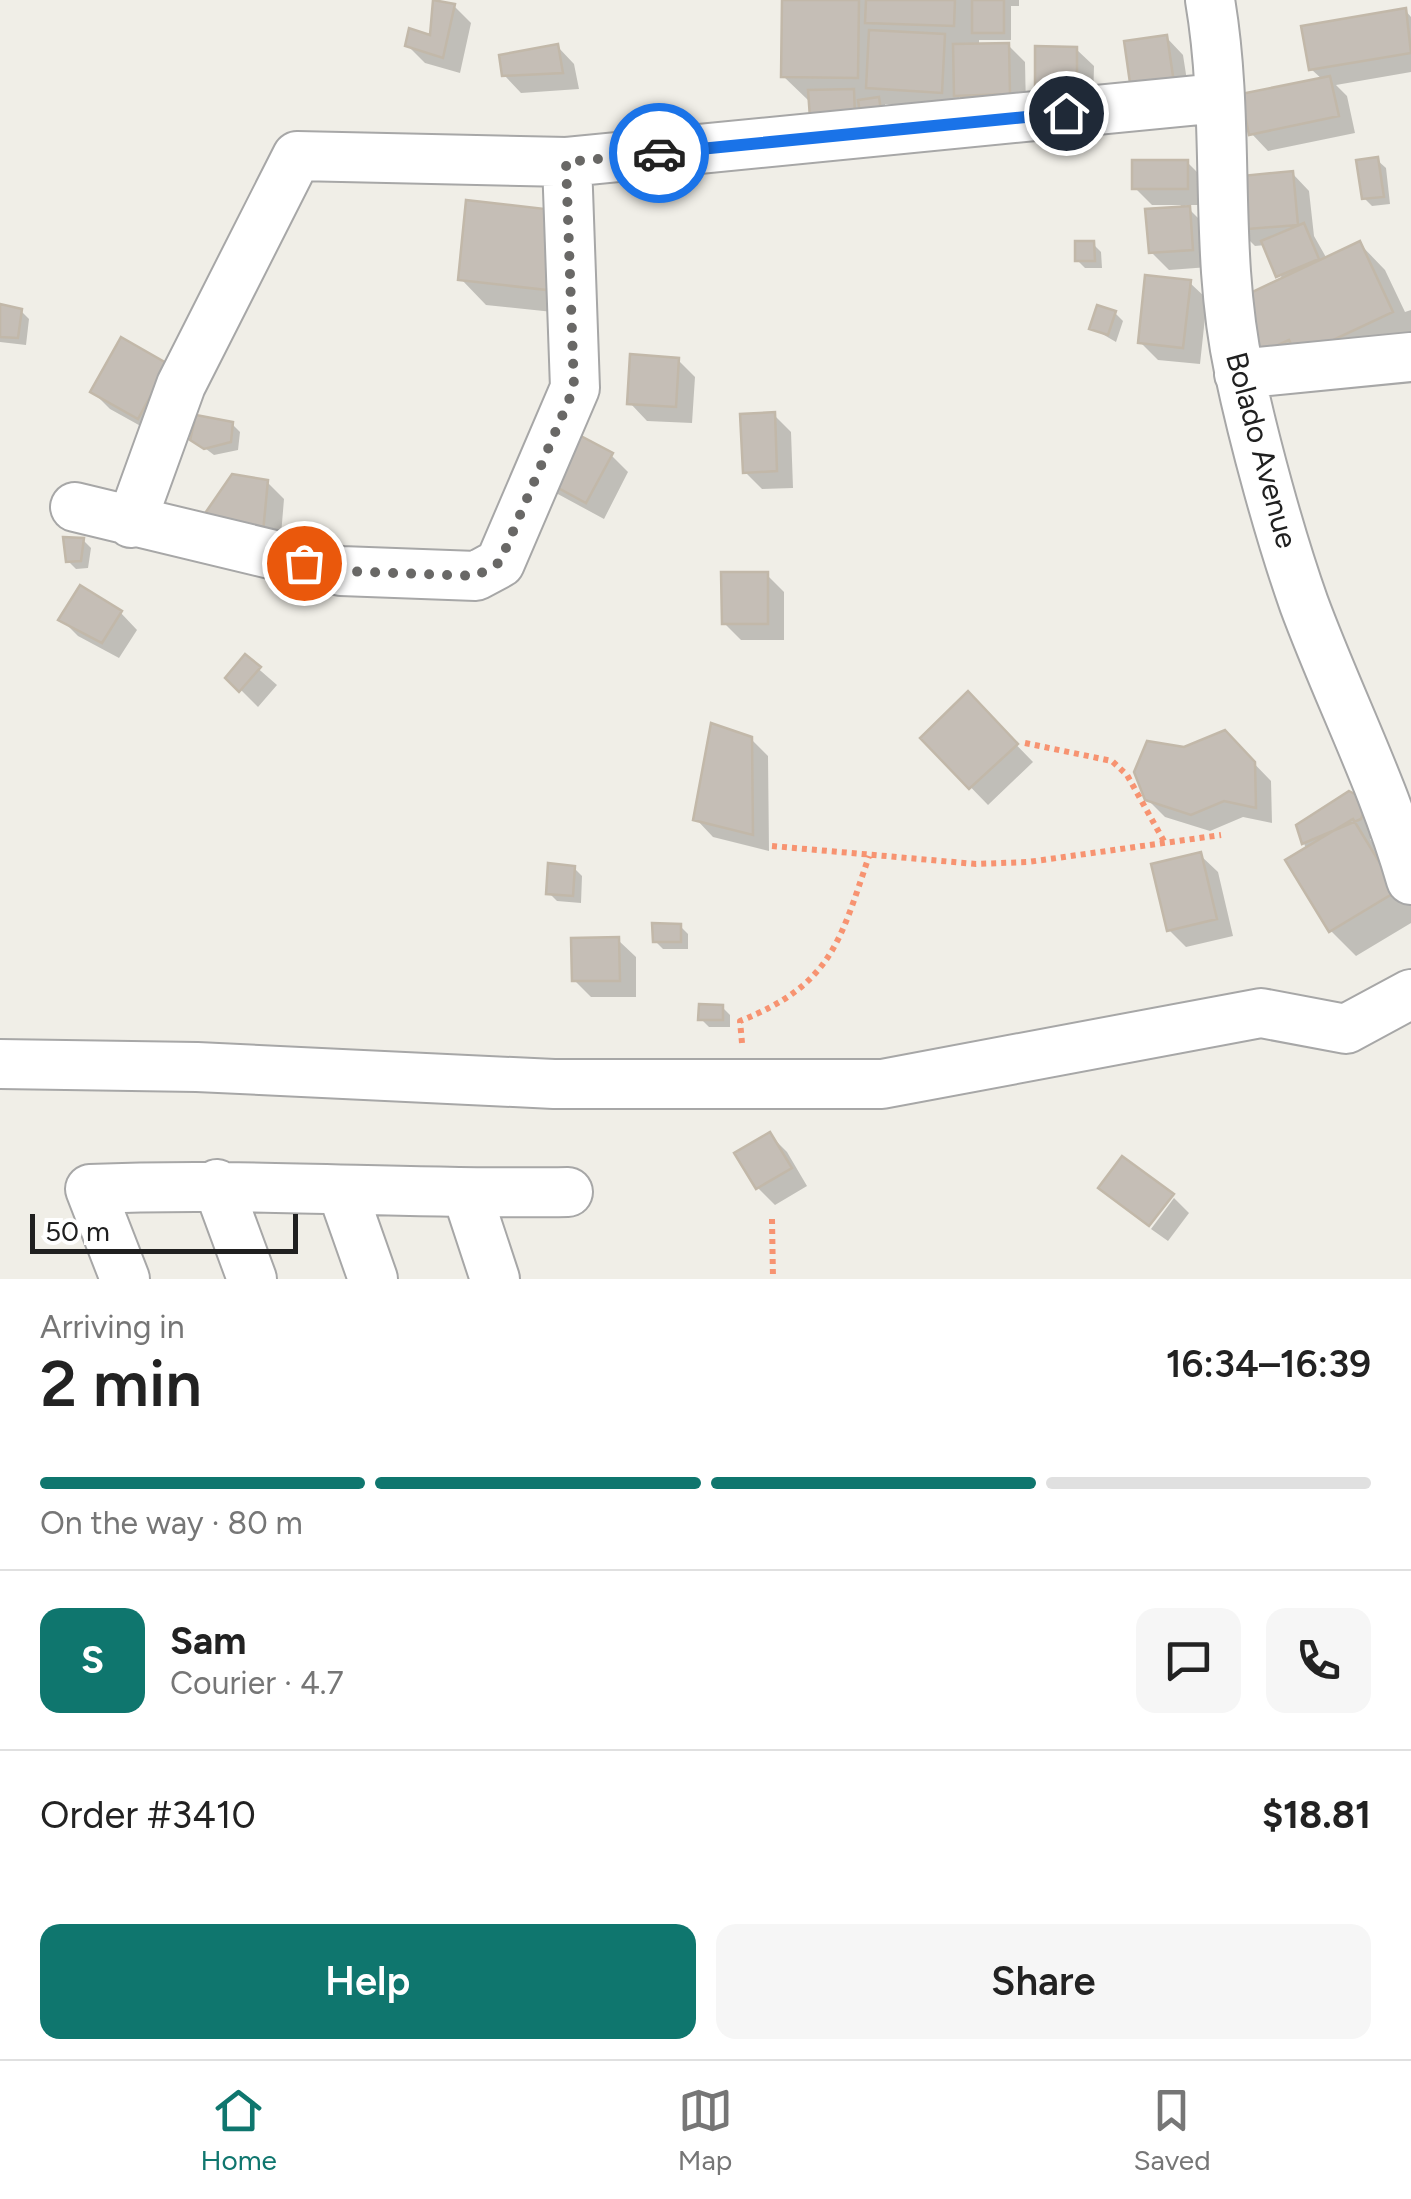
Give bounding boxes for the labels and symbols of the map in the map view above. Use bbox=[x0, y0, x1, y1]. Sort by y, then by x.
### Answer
pin bbox=[1024, 71, 1109, 156]
courier bbox=[609, 103, 709, 203]
street label: Bolado Avenue bbox=[1218, 348, 1306, 552]
pin bbox=[262, 521, 347, 606]
scale bar bbox=[30, 1209, 298, 1254]

